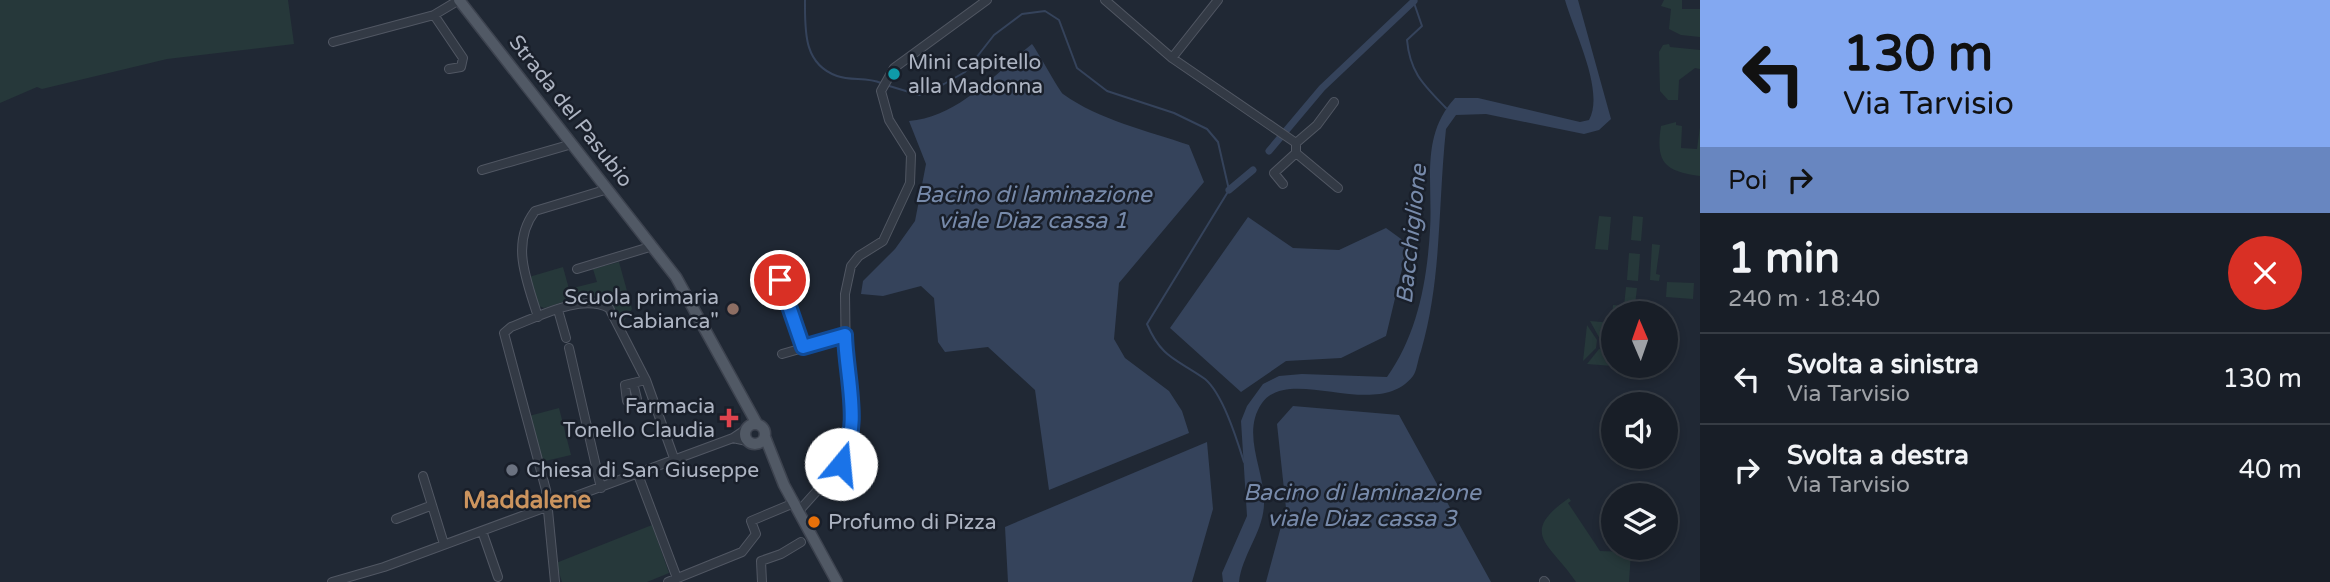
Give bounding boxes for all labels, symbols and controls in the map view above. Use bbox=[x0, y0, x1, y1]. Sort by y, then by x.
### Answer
text: 130 m bbox=[1843, 25, 1993, 84]
icon: left bbox=[1728, 28, 1819, 119]
street label: Strada del Pasubio bbox=[503, 30, 638, 192]
place label: Mini capitello alla Madonna bbox=[908, 50, 1043, 99]
marker: Mini capitello alla Madonna bbox=[886, 66, 902, 82]
text: Via Tarvisio bbox=[1843, 85, 2014, 123]
water label: Bacchiglione bbox=[1391, 161, 1433, 305]
icon: right bbox=[1781, 161, 1819, 199]
text: Poi bbox=[1728, 165, 1767, 196]
water label: Bacino di laminazione viale Diaz cassa 1 bbox=[914, 181, 1154, 235]
text: 1 min bbox=[1728, 233, 1840, 284]
button: close bbox=[2228, 236, 2302, 310]
pin bbox=[750, 250, 810, 310]
icon: arrive bbox=[761, 261, 799, 299]
place label: Scuola primaria "Cabianca" bbox=[564, 285, 719, 334]
text: 240 m · 18:40 bbox=[1728, 285, 1880, 313]
marker: Scuola primaria "Cabianca" bbox=[725, 301, 741, 317]
north arrow bbox=[1601, 301, 1678, 378]
map controls bbox=[1601, 301, 1678, 560]
text: Svolta a sinistra bbox=[1787, 349, 1979, 380]
icon: left bbox=[1728, 360, 1766, 398]
text: 130 m bbox=[2222, 363, 2302, 394]
text: Via Tarvisio bbox=[1787, 380, 1910, 408]
button: sound bbox=[1601, 392, 1678, 469]
place label: Farmacia Tonello Claudia bbox=[563, 394, 715, 443]
marker: Farmacia Tonello Claudia bbox=[721, 410, 737, 426]
position arrow bbox=[804, 427, 878, 501]
text: Svolta a destra bbox=[1787, 440, 1969, 471]
icon: right bbox=[1728, 451, 1766, 489]
text: 40 m bbox=[2239, 454, 2302, 485]
place label: Chiesa di San Giuseppe bbox=[526, 458, 759, 483]
marker: Chiesa di San Giuseppe bbox=[504, 462, 520, 478]
text: Via Tarvisio bbox=[1787, 471, 1910, 499]
water label: Bacino di laminazione viale Diaz cassa 3 bbox=[1243, 479, 1483, 533]
button: layers bbox=[1601, 483, 1678, 560]
district label: Maddalene bbox=[463, 486, 592, 515]
place label: Profumo di Pizza bbox=[828, 510, 996, 535]
marker: Profumo di Pizza bbox=[806, 514, 822, 530]

